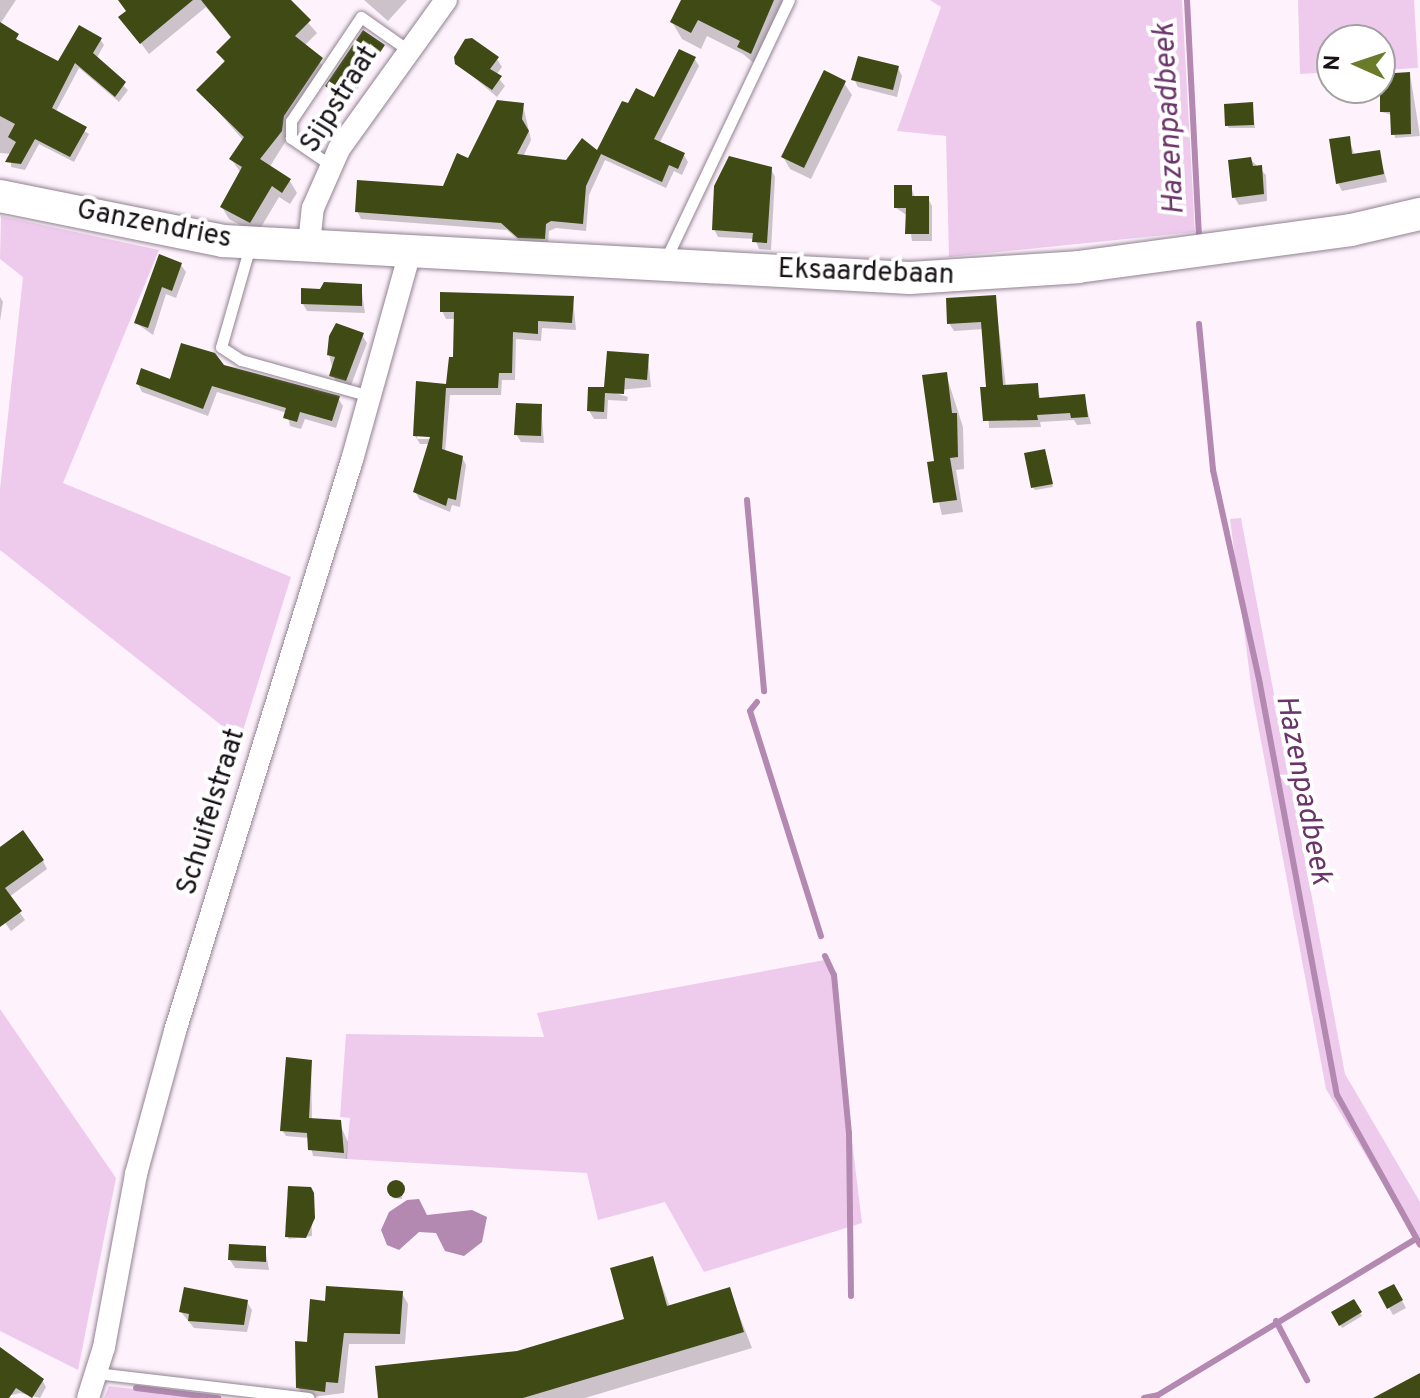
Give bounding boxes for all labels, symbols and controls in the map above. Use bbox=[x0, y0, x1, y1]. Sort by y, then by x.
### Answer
water label: Hazenpadbeek bbox=[1148, 22, 1194, 216]
north arrow bbox=[1316, 24, 1396, 104]
street label: Sijpstraat bbox=[294, 40, 386, 160]
text: N bbox=[1320, 54, 1347, 71]
street label: Ganzendries bbox=[74, 194, 234, 256]
street label: Eksaardebaan bbox=[777, 253, 955, 293]
water label: Hazenpadbeek bbox=[1266, 692, 1338, 888]
street label: Schuifelstraat bbox=[171, 725, 253, 899]

